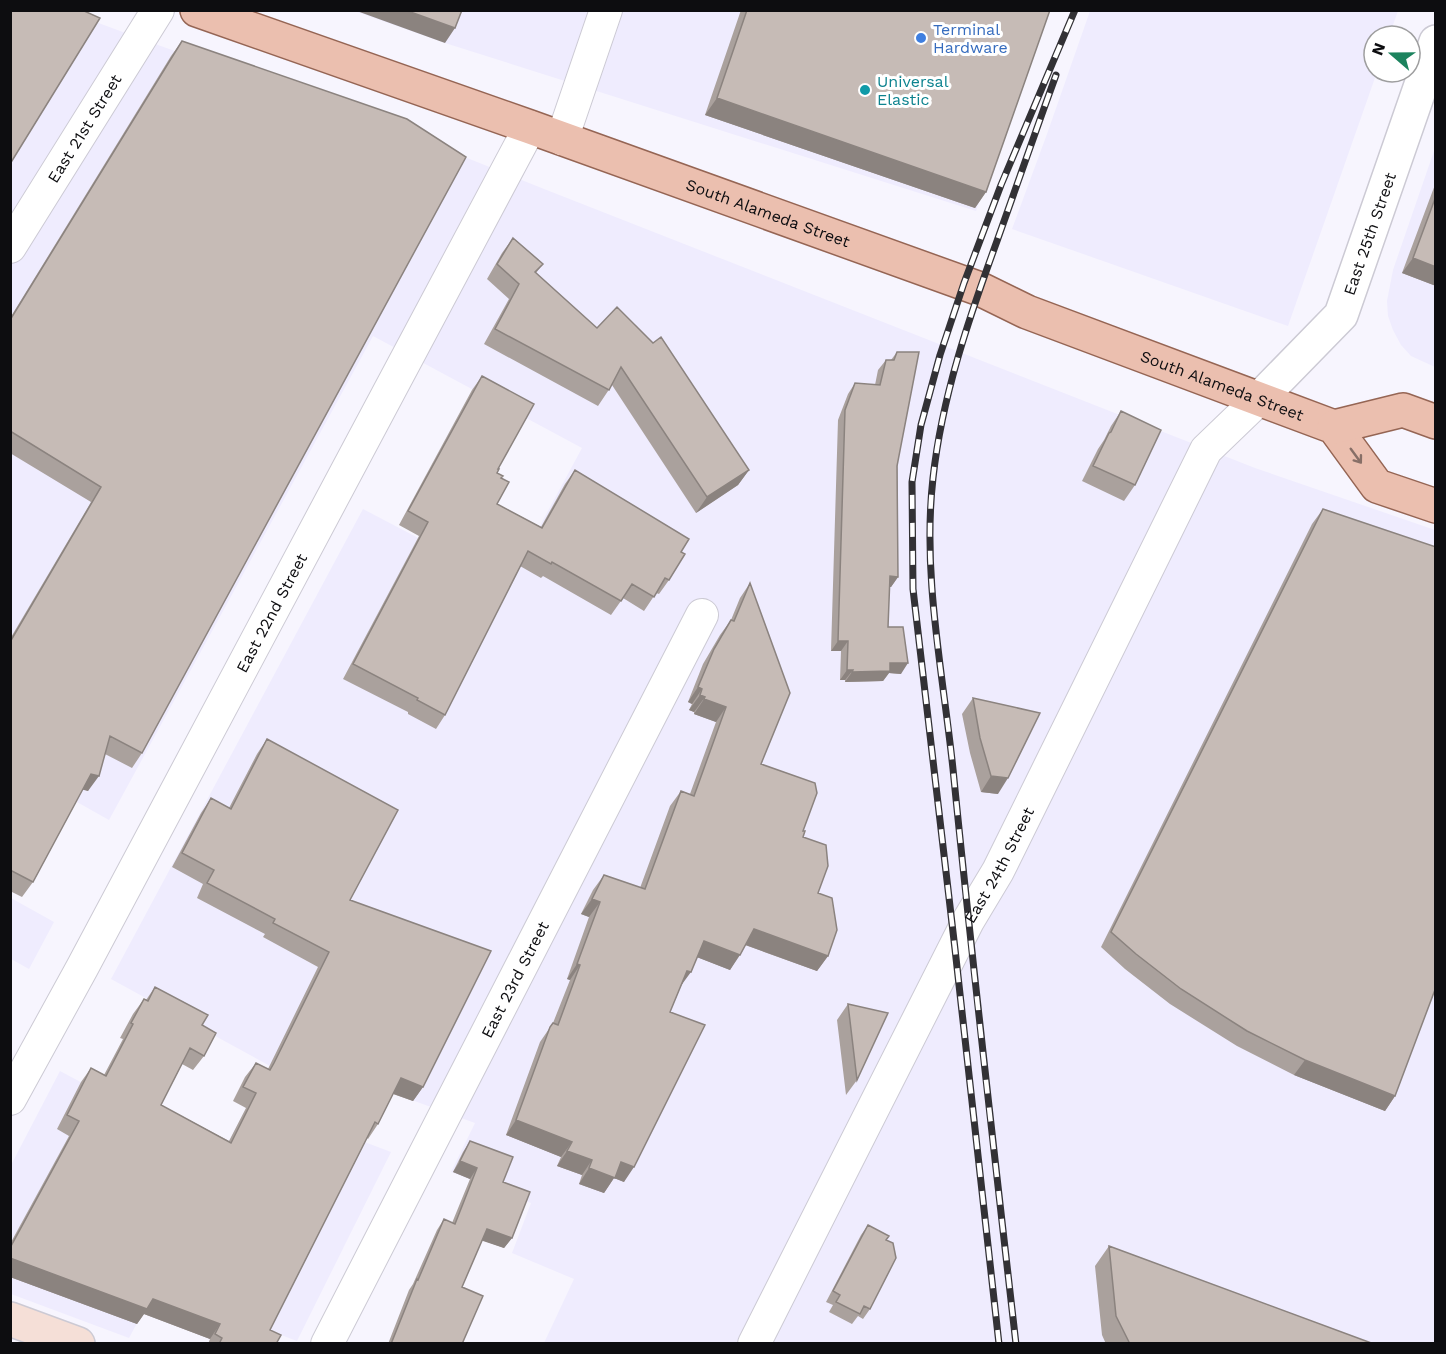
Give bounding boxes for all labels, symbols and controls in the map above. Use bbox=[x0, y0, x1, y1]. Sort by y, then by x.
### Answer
place label: Terminal Hardware bbox=[933, 20, 1008, 57]
north arrow bbox=[1362, 24, 1422, 84]
marker: Terminal Hardware bbox=[914, 31, 928, 45]
text: N bbox=[1367, 40, 1389, 58]
street label: East 21st Street bbox=[43, 70, 125, 186]
place label: Universal Elastic bbox=[877, 72, 949, 109]
marker: Universal Elastic bbox=[858, 83, 872, 97]
street label: East 25th Street bbox=[1339, 170, 1400, 298]
street label: South Alameda Street bbox=[684, 175, 853, 251]
street label: South Alameda Street bbox=[1138, 346, 1307, 424]
one-way arrow bbox=[1349, 448, 1362, 464]
street label: East 22nd Street bbox=[232, 550, 311, 676]
street label: East 24th Street bbox=[960, 804, 1038, 926]
street label: East 23rd Street bbox=[477, 918, 553, 1041]

